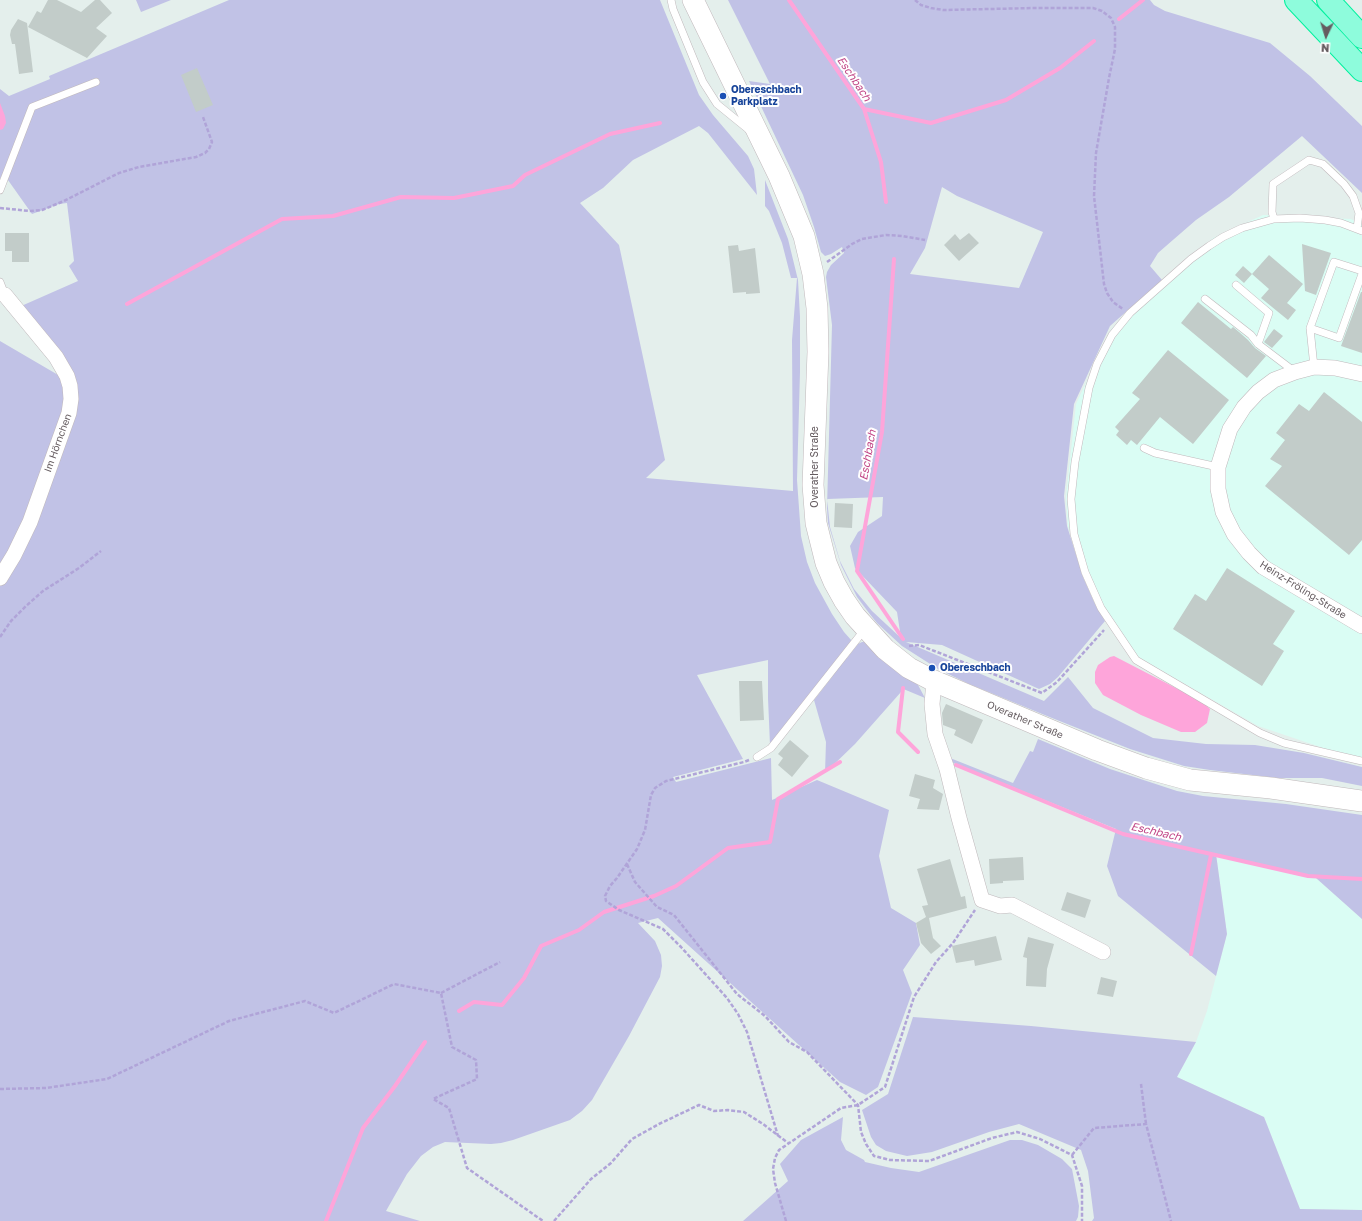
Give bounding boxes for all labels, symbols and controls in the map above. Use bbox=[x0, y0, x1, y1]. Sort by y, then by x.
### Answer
north arrow bbox=[1306, 16, 1346, 56]
text: N bbox=[1320, 42, 1330, 55]
water label: Eschbach bbox=[834, 54, 874, 104]
place label: Obereschbach Parkplatz bbox=[731, 84, 802, 108]
marker: Obereschbach Parkplatz bbox=[718, 91, 728, 101]
street label: Im Hörnchen bbox=[42, 412, 74, 474]
street label: Overather Straße bbox=[809, 426, 821, 508]
water label: Eschbach bbox=[857, 429, 879, 481]
street label: Heinz-Fröling-Straße bbox=[1257, 558, 1349, 622]
place label: Obereschbach bbox=[940, 662, 1011, 674]
marker: Obereschbach bbox=[927, 663, 937, 673]
street label: Overather Straße bbox=[985, 699, 1065, 741]
water label: Eschbach bbox=[1130, 820, 1182, 844]

